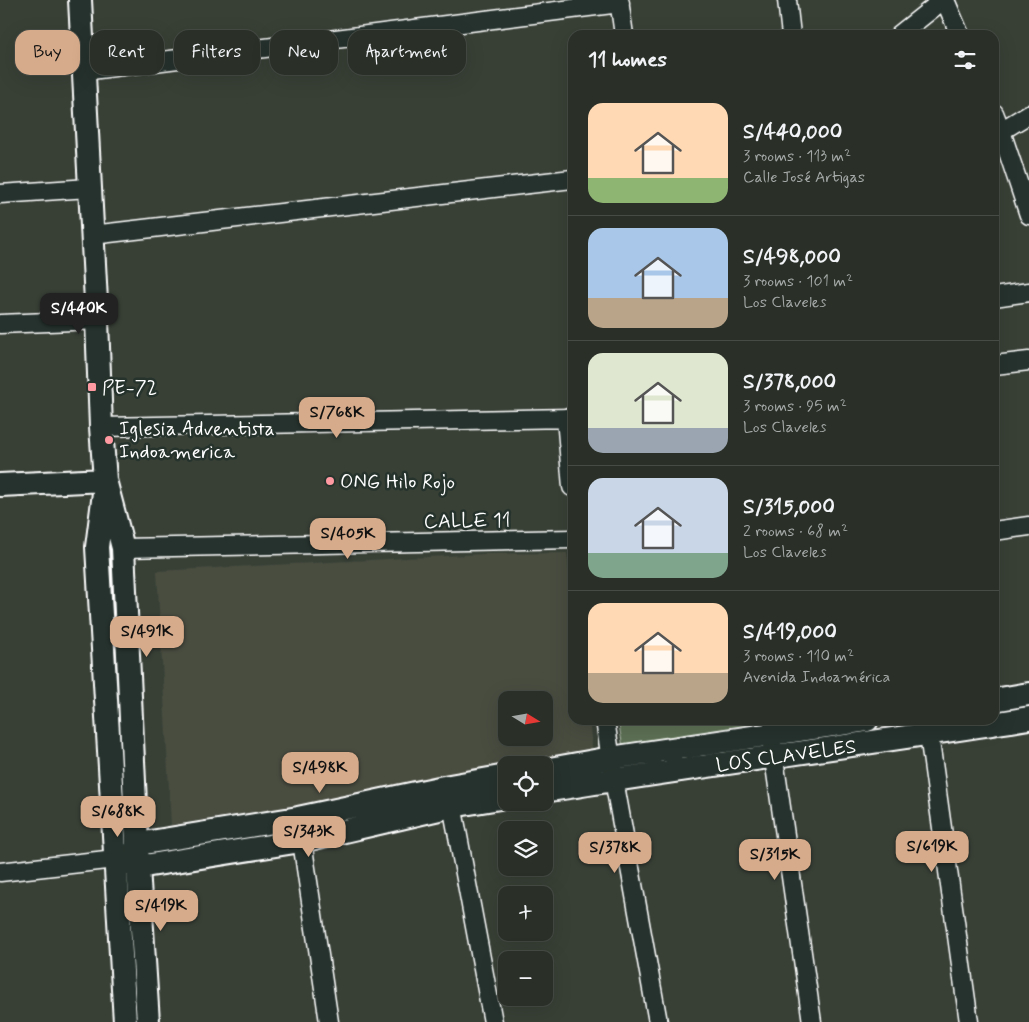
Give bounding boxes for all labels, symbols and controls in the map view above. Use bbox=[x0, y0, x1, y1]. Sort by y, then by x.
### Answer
chip: Buy bbox=[15, 30, 80, 75]
chip: Rent bbox=[90, 30, 164, 75]
chip: Filters bbox=[174, 30, 260, 75]
chip: New bbox=[270, 30, 338, 75]
chip: Apartment bbox=[348, 30, 466, 75]
text: 11 homes bbox=[588, 46, 667, 74]
icon: filters bbox=[951, 46, 979, 74]
text: S/440,000 bbox=[743, 118, 842, 146]
icon: home bbox=[628, 123, 688, 183]
text: 3 rooms · 113 m² bbox=[743, 146, 851, 167]
text: Calle José Artigas bbox=[743, 167, 865, 188]
text: S/498,000 bbox=[743, 243, 841, 271]
icon: home bbox=[628, 248, 688, 308]
text: 3 rooms · 101 m² bbox=[743, 271, 853, 292]
pin: S/440K bbox=[38, 292, 120, 335]
text: Los Claveles bbox=[743, 292, 826, 313]
text: S/440K bbox=[51, 298, 107, 319]
text: S/378,000 bbox=[743, 368, 836, 396]
icon: home bbox=[628, 373, 688, 433]
place label: PE-72 bbox=[102, 375, 157, 402]
marker: PE-72 bbox=[86, 381, 98, 393]
pin: S/768K bbox=[296, 396, 378, 439]
text: 3 rooms · 95 m² bbox=[743, 396, 847, 417]
text: S/768K bbox=[310, 402, 364, 423]
place label: Iglesia Adventista Indoamerica bbox=[119, 416, 275, 466]
text: Los Claveles bbox=[743, 417, 826, 438]
marker: Iglesia Adventista Indoamerica bbox=[103, 434, 115, 446]
place label: ONG Hilo Rojo bbox=[340, 469, 455, 496]
marker: ONG Hilo Rojo bbox=[324, 475, 336, 487]
text: S/315,000 bbox=[743, 493, 835, 521]
icon: home bbox=[628, 498, 688, 558]
street label: CALLE 11 bbox=[423, 507, 511, 536]
pin: S/405K bbox=[307, 518, 389, 560]
text: 2 rooms · 68 m² bbox=[743, 521, 848, 542]
text: S/405K bbox=[321, 523, 375, 544]
text: Los Claveles bbox=[743, 542, 826, 563]
pin: S/491K bbox=[106, 616, 188, 658]
text: S/419,000 bbox=[743, 618, 837, 646]
text: S/491K bbox=[121, 621, 173, 642]
icon: home bbox=[628, 623, 688, 683]
text: 3 rooms · 110 m² bbox=[743, 646, 854, 667]
text: Avenida Indoamérica bbox=[743, 667, 890, 688]
north arrow bbox=[498, 691, 552, 746]
map controls bbox=[498, 691, 553, 1006]
street label: LOS CLAVELES bbox=[714, 733, 858, 780]
pin: S/498K bbox=[279, 752, 361, 794]
button: locate bbox=[498, 756, 553, 811]
text: S/498K bbox=[293, 757, 347, 778]
pin: S/688K bbox=[77, 796, 159, 838]
text: S/688K bbox=[92, 801, 144, 822]
pin: S/343K bbox=[268, 816, 350, 858]
text: S/343K bbox=[284, 821, 334, 842]
button: layers bbox=[498, 821, 553, 876]
pin: S/619K bbox=[891, 830, 973, 873]
pin: S/378K bbox=[574, 832, 656, 874]
text: S/619K bbox=[907, 836, 957, 857]
text: S/378K bbox=[589, 837, 641, 858]
pin: S/315K bbox=[734, 838, 816, 881]
text: S/315K bbox=[750, 844, 800, 865]
button: + bbox=[498, 886, 553, 941]
pin: S/419K bbox=[120, 890, 202, 932]
text: S/419K bbox=[135, 895, 187, 916]
button: − bbox=[498, 951, 553, 1006]

